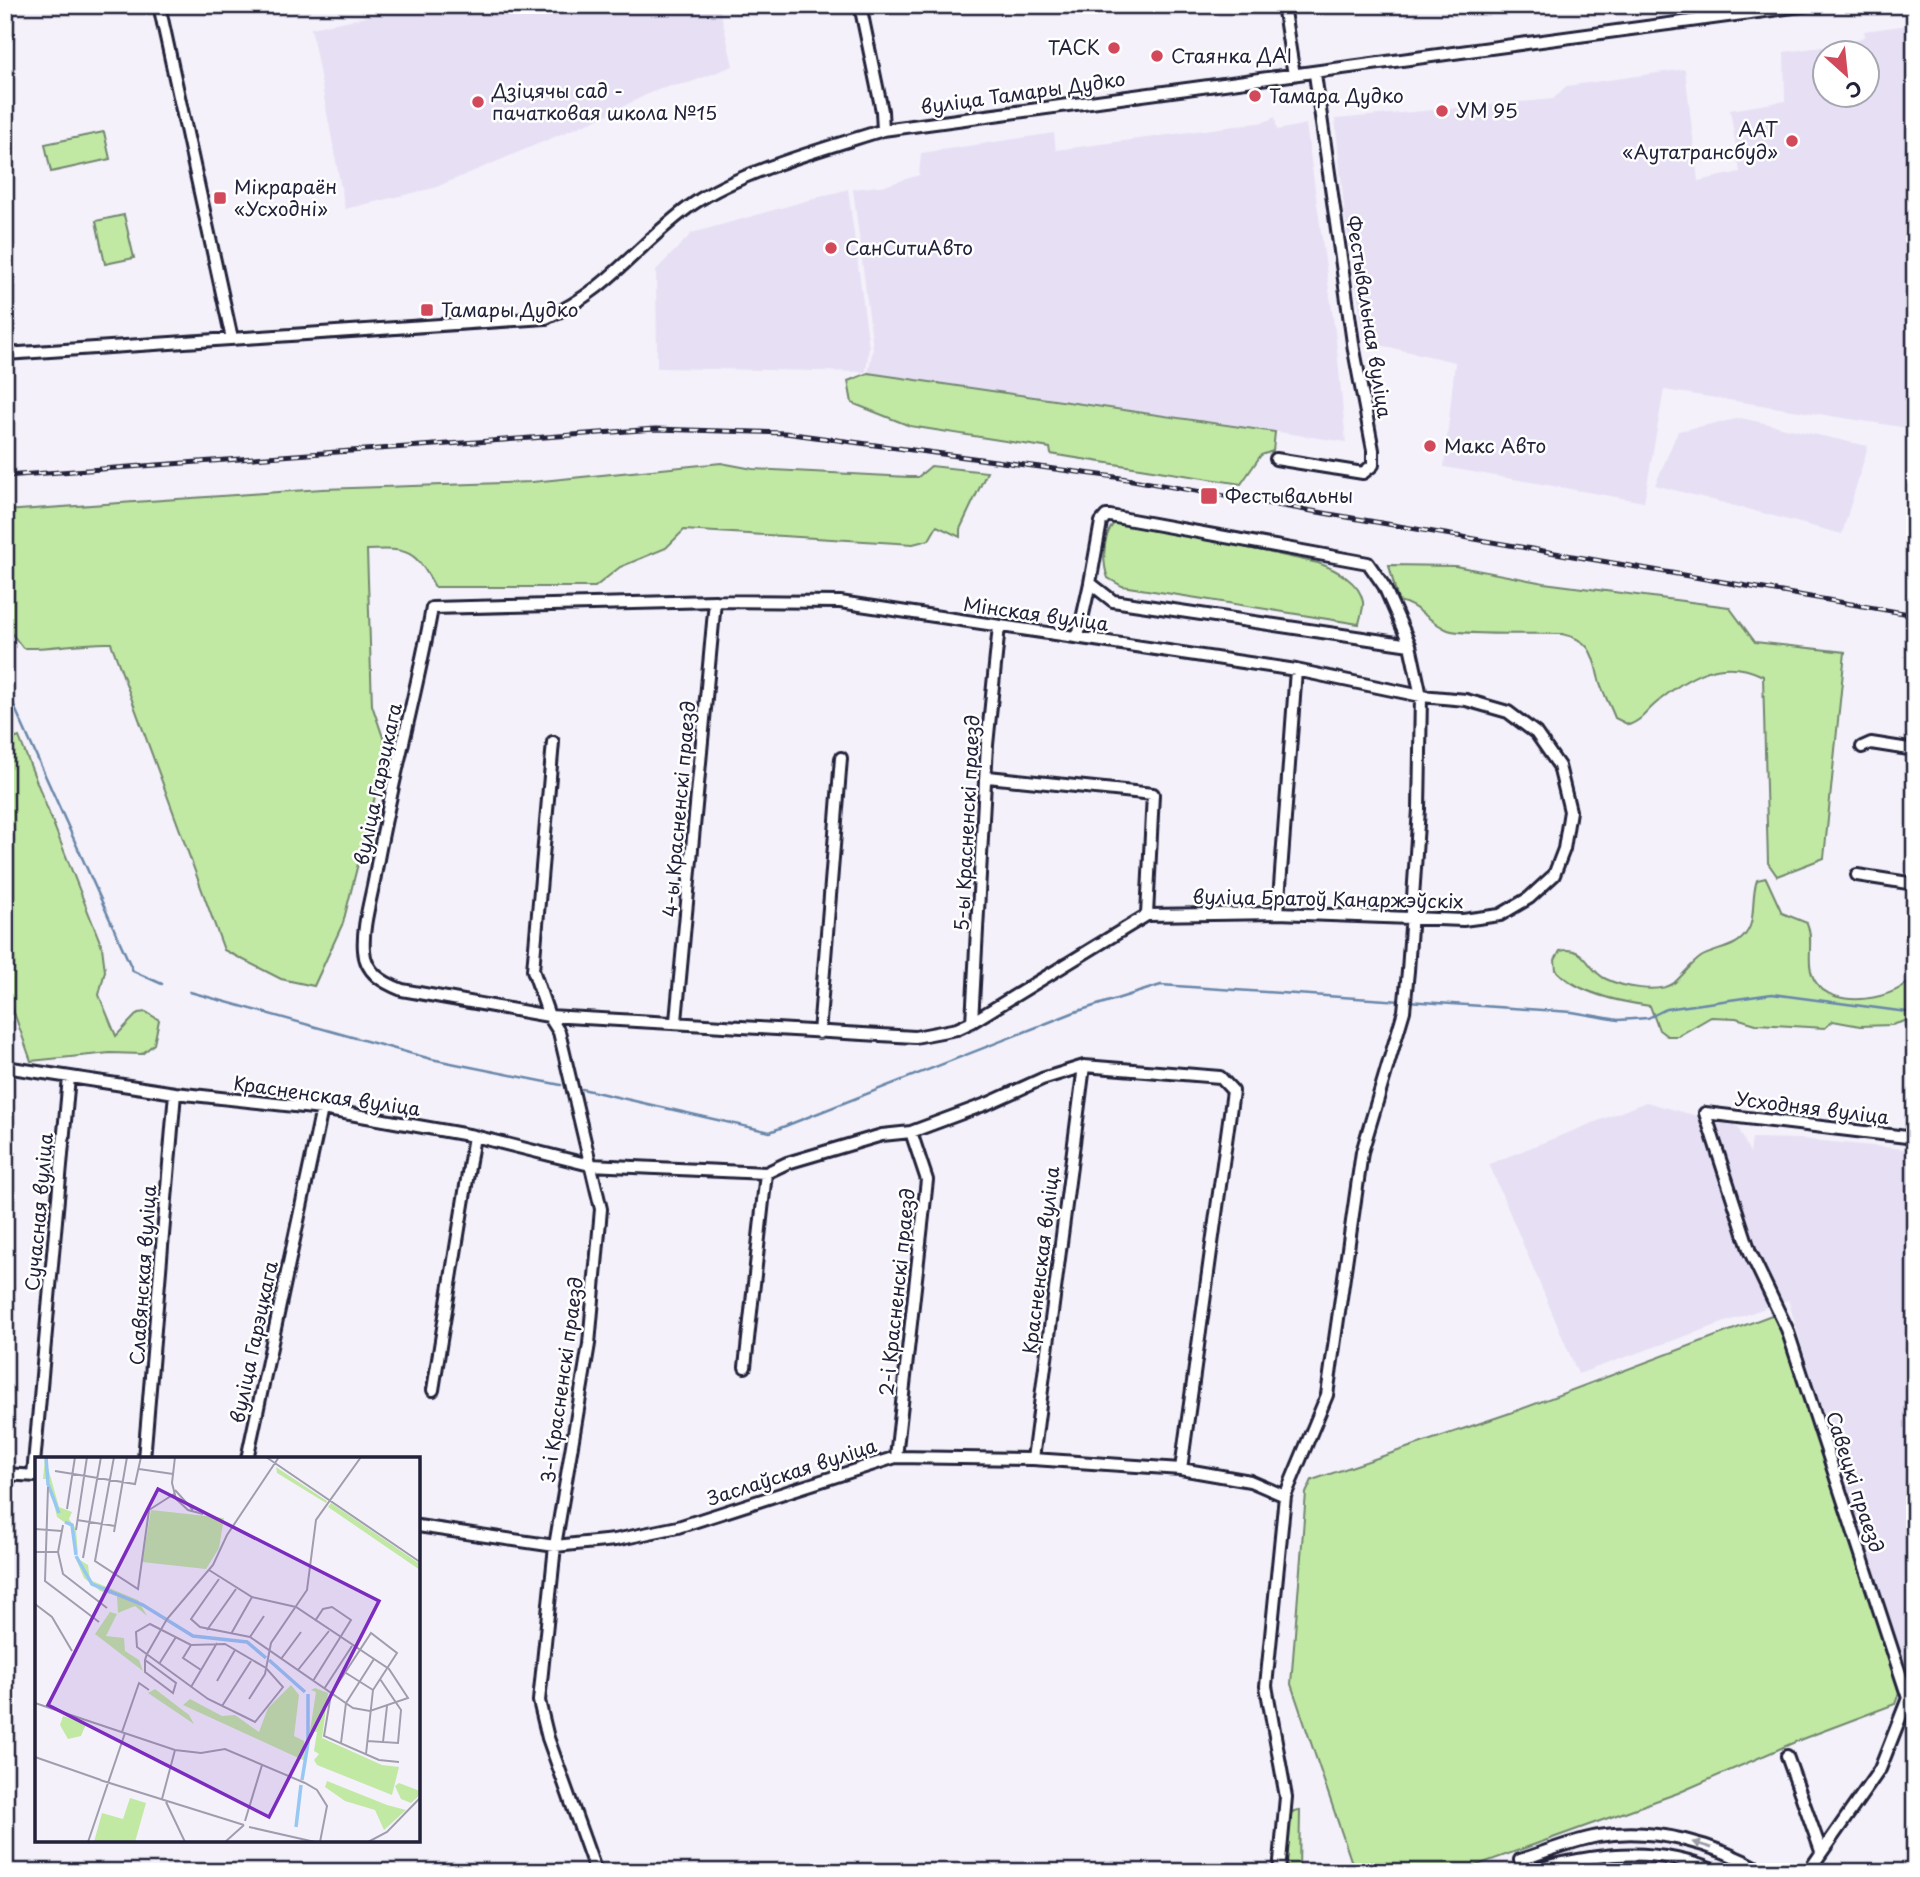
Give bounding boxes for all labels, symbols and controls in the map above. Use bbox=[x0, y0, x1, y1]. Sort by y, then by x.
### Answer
place label: ТАСК bbox=[1048, 33, 1100, 61]
north arrow bbox=[1812, 38, 1882, 108]
marker: ТАСК bbox=[1106, 40, 1122, 56]
place label: Стаянка ДАІ bbox=[1171, 41, 1292, 69]
marker: Стаянка ДАІ bbox=[1149, 48, 1165, 64]
street label: вуліца Тамары Дудко bbox=[919, 64, 1127, 120]
text: С bbox=[1841, 74, 1867, 106]
place label: Дзіцячы сад - пачатковая школа №15 bbox=[491, 76, 717, 126]
place label: Тамара Дудко bbox=[1269, 81, 1404, 109]
marker: Тамара Дудко bbox=[1247, 88, 1263, 104]
marker: Дзіцячы сад - пачатковая школа №15 bbox=[470, 94, 486, 110]
place label: УМ 95 bbox=[1456, 96, 1518, 124]
marker: УМ 95 bbox=[1434, 103, 1450, 119]
place label: ААТ «Аутатрансбуд» bbox=[1622, 115, 1778, 165]
marker: ААТ «Аутатрансбуд» bbox=[1784, 133, 1800, 149]
place label: Мікрараён «Усходні» bbox=[234, 172, 337, 222]
marker: Мікрараён «Усходні» bbox=[212, 190, 228, 206]
street label: Фестывальная вуліца bbox=[1340, 214, 1400, 420]
place label: СанСитиАвто bbox=[845, 233, 973, 261]
marker: СанСитиАвто bbox=[823, 240, 839, 256]
place label: Тамары Дудко bbox=[441, 295, 578, 323]
marker: Тамары Дудко bbox=[419, 302, 435, 318]
place label: Макс Авто bbox=[1444, 431, 1546, 459]
marker: Макс Авто bbox=[1422, 438, 1438, 454]
place label: Фестывальны bbox=[1225, 481, 1353, 509]
marker: Фестывальны bbox=[1199, 486, 1219, 506]
street label: Мінская вуліца bbox=[962, 589, 1111, 637]
street label: вуліца Гарэцкага bbox=[346, 700, 408, 867]
street label: 4-ы Красненскі праезд bbox=[655, 700, 701, 918]
street label: 5-ы Красненскі праезд bbox=[946, 714, 986, 932]
street label: вуліца Братоў Канаржэўскіх bbox=[1192, 882, 1464, 914]
street label: Красненская вуліца bbox=[232, 1068, 423, 1122]
street label: Усходняя вуліца bbox=[1733, 1084, 1891, 1130]
street label: Сучасная вуліца bbox=[17, 1131, 59, 1292]
street label: Красненская вуліца bbox=[1015, 1164, 1065, 1355]
street label: Славянская вуліца bbox=[122, 1183, 162, 1366]
street label: 2-і Красненскі праезд bbox=[871, 1187, 921, 1397]
street label: вуліца Гарэцкага bbox=[222, 1258, 284, 1425]
street label: 3-і Красненскі праезд bbox=[533, 1275, 589, 1485]
street label: Савецкі праезд bbox=[1820, 1407, 1892, 1556]
street label: Заслаўская вуліца bbox=[703, 1430, 880, 1512]
inset map bbox=[35, 1457, 420, 1842]
one-way arrow bbox=[1692, 1839, 1713, 1849]

